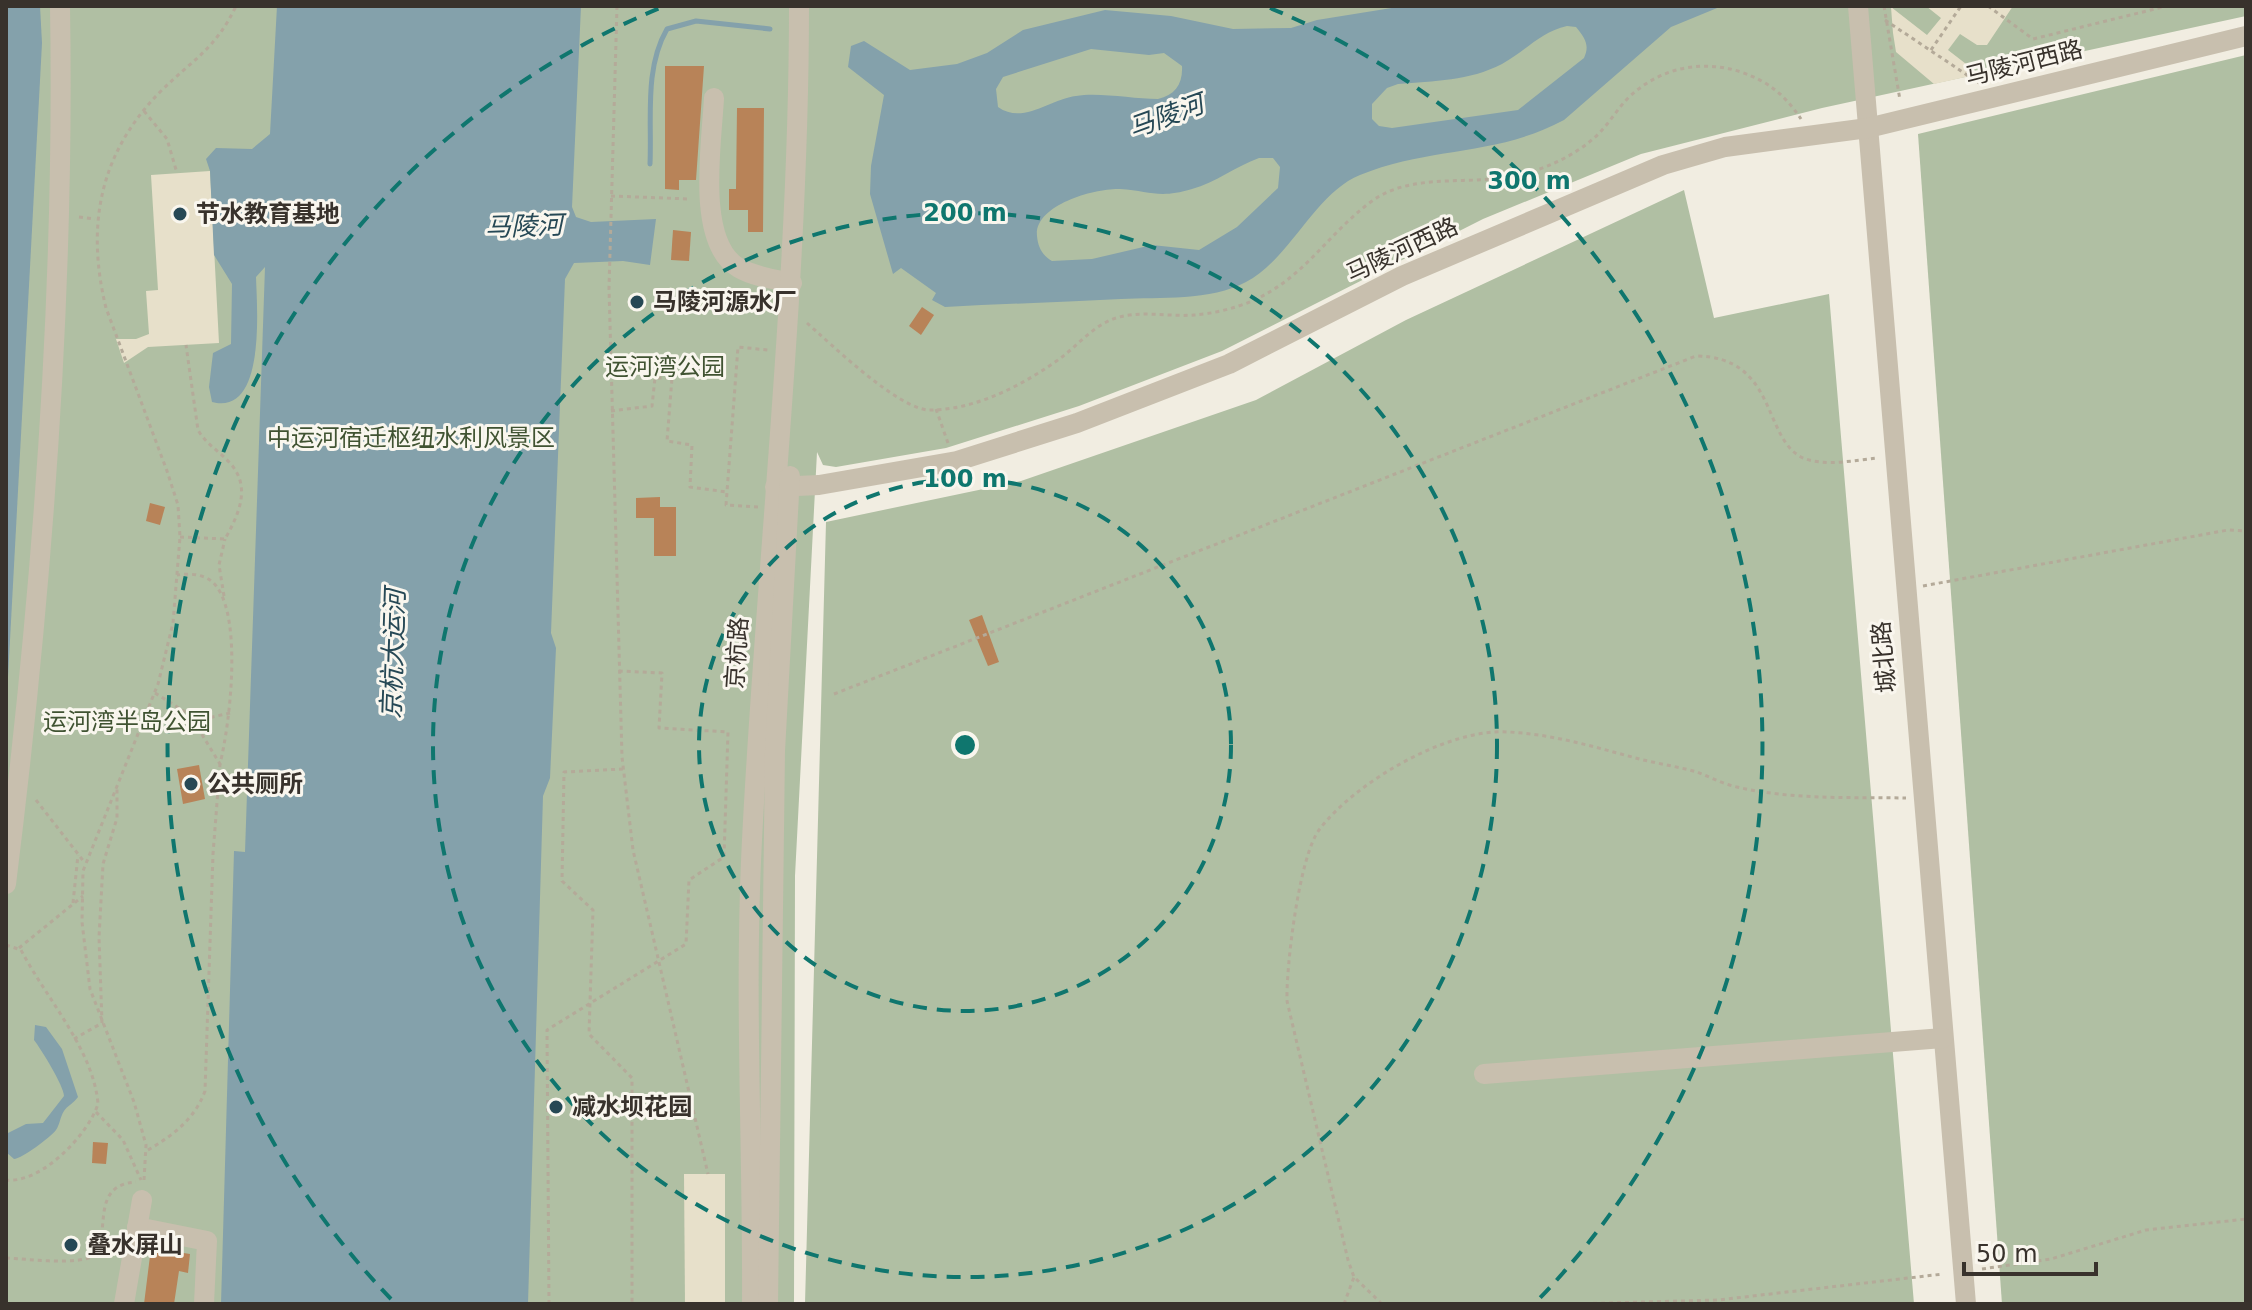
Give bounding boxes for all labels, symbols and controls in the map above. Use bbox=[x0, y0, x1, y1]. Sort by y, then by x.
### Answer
street label: 马陵河西路 bbox=[1962, 35, 2086, 91]
water label: 马陵河 bbox=[1124, 87, 1212, 143]
text: 300 m bbox=[1487, 167, 1571, 195]
text: 200 m bbox=[923, 199, 1007, 227]
place label: 节水教育基地 bbox=[196, 200, 340, 228]
marker: 节水教育基地 bbox=[171, 205, 189, 223]
water label: 马陵河 bbox=[484, 209, 568, 242]
street label: 马陵河西路 bbox=[1342, 212, 1462, 288]
place label: 马陵河源水厂 bbox=[653, 288, 797, 316]
marker: 马陵河源水厂 bbox=[628, 293, 646, 311]
park label: 运河湾公园 bbox=[605, 353, 725, 381]
park label: 中运河宿迁枢纽水利风景区 bbox=[267, 424, 555, 452]
text: 100 m bbox=[923, 465, 1007, 493]
water label: 京杭大运河 bbox=[376, 584, 410, 719]
street label: 京杭路 bbox=[721, 616, 753, 690]
street label: 城北路 bbox=[1867, 620, 1901, 694]
park label: 运河湾半岛公园 bbox=[43, 708, 211, 736]
centre of rings bbox=[951, 731, 979, 759]
place label: 公共厕所 bbox=[207, 770, 303, 798]
marker: 公共厕所 bbox=[182, 775, 200, 793]
place label: 减水坝花园 bbox=[572, 1093, 692, 1121]
marker: 减水坝花园 bbox=[547, 1098, 565, 1116]
scale bar bbox=[1964, 1226, 2096, 1276]
place label: 叠水屏山 bbox=[87, 1231, 183, 1259]
marker: 叠水屏山 bbox=[62, 1236, 80, 1254]
text: 50 m bbox=[1976, 1240, 2038, 1268]

